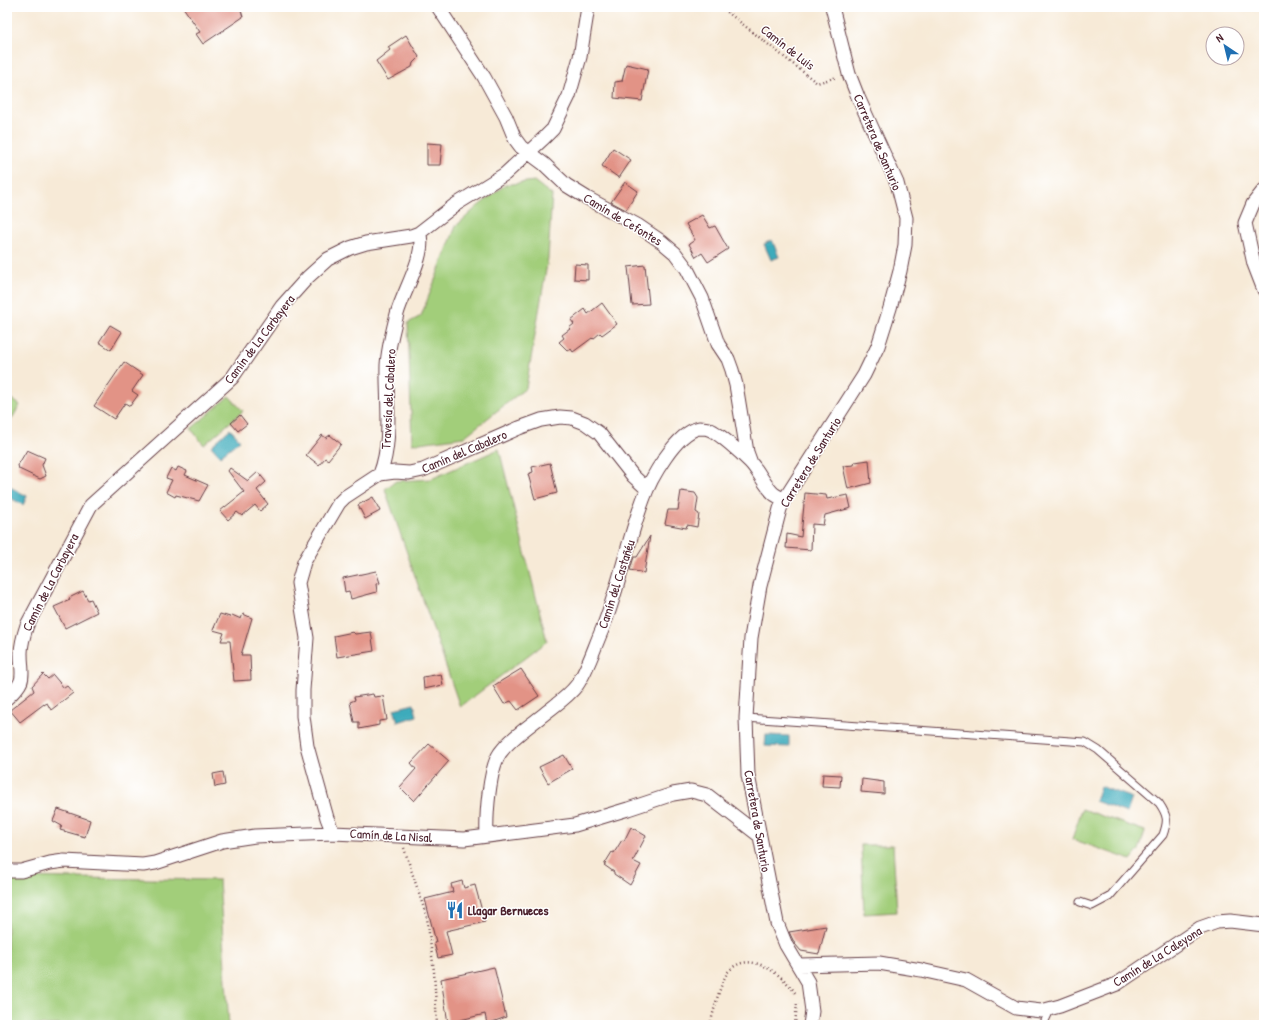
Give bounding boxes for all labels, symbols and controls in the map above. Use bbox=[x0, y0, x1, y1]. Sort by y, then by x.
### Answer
street label: Camín de Luis bbox=[757, 20, 819, 74]
north arrow bbox=[1205, 26, 1245, 66]
text: N bbox=[1213, 30, 1226, 45]
street label: Carretera de Santurio bbox=[850, 91, 906, 193]
street label: Camín de Cefontes bbox=[580, 188, 666, 250]
street label: Camín de La Carbayera bbox=[219, 291, 299, 387]
street label: Travesía del Cabalero bbox=[376, 348, 400, 450]
street label: Carretera de Santurio bbox=[775, 413, 845, 511]
street label: Camín del Cabalero bbox=[419, 425, 509, 477]
street label: Camín de La Carbayera bbox=[18, 530, 82, 634]
street label: Camín del Castañéu bbox=[593, 537, 639, 631]
street label: Carretera de Santurio bbox=[740, 769, 776, 873]
street label: Camín de La Nisal bbox=[349, 824, 433, 846]
restaurant icon: Llagar Bernueces bbox=[445, 900, 465, 920]
place label: Llagar Bernueces bbox=[468, 901, 549, 920]
street label: Camín de La Caleyona bbox=[1109, 921, 1205, 991]

